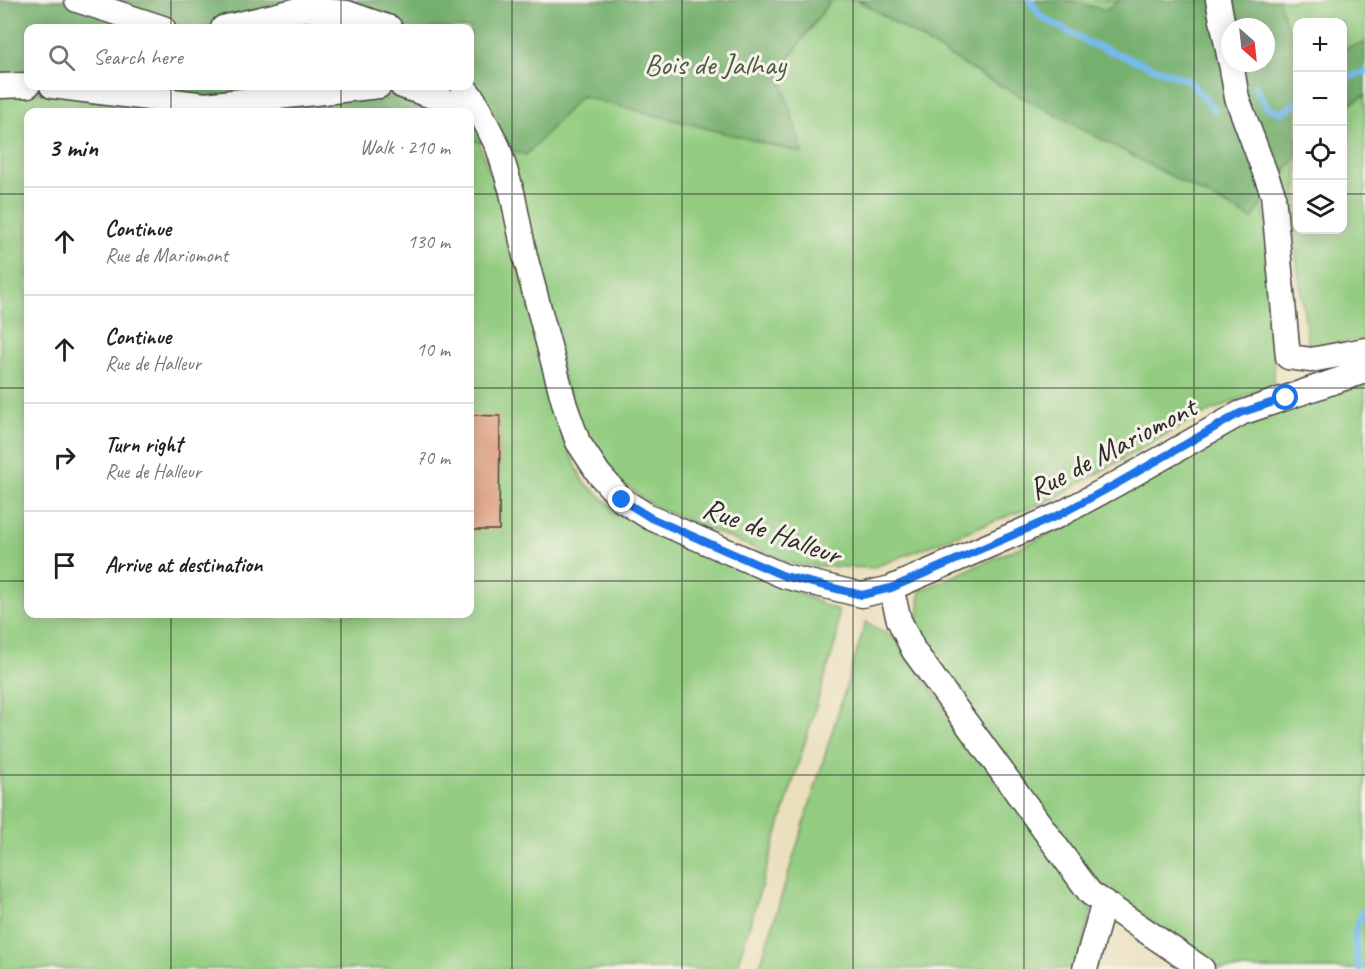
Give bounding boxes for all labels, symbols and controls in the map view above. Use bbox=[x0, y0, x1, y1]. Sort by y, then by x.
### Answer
north arrow bbox=[1221, 18, 1275, 72]
map controls bbox=[1293, 18, 1347, 234]
button: + bbox=[1293, 18, 1347, 72]
search box bbox=[24, 24, 474, 90]
icon: search bbox=[45, 41, 78, 74]
text: Search here bbox=[93, 43, 183, 71]
park label: Bois de Jalhay bbox=[644, 45, 787, 83]
button: − bbox=[1293, 72, 1347, 126]
button: locate bbox=[1293, 126, 1347, 180]
text: 3 min bbox=[48, 131, 98, 164]
text: Walk · 210 m bbox=[360, 135, 450, 160]
button: layers bbox=[1293, 180, 1347, 234]
text: Continue bbox=[105, 215, 171, 243]
icon: ahead bbox=[48, 225, 81, 258]
text: 130 m bbox=[407, 229, 450, 254]
text: Rue de Mariomont bbox=[105, 243, 228, 268]
text: Continue bbox=[105, 323, 171, 351]
icon: ahead bbox=[48, 333, 81, 366]
text: 10 m bbox=[416, 337, 450, 362]
text: Rue de Halleur bbox=[105, 351, 201, 376]
route start bbox=[1272, 384, 1298, 410]
street label: Rue de Mariomont bbox=[1022, 386, 1205, 508]
text: Turn right bbox=[105, 431, 182, 459]
icon: right bbox=[48, 441, 81, 474]
text: 70 m bbox=[416, 445, 450, 470]
text: Rue de Halleur bbox=[105, 459, 201, 484]
route end bbox=[608, 486, 634, 512]
street label: Rue de Halleur bbox=[698, 489, 849, 575]
icon: arrive bbox=[48, 549, 81, 582]
text: Arrive at destination bbox=[105, 551, 262, 579]

